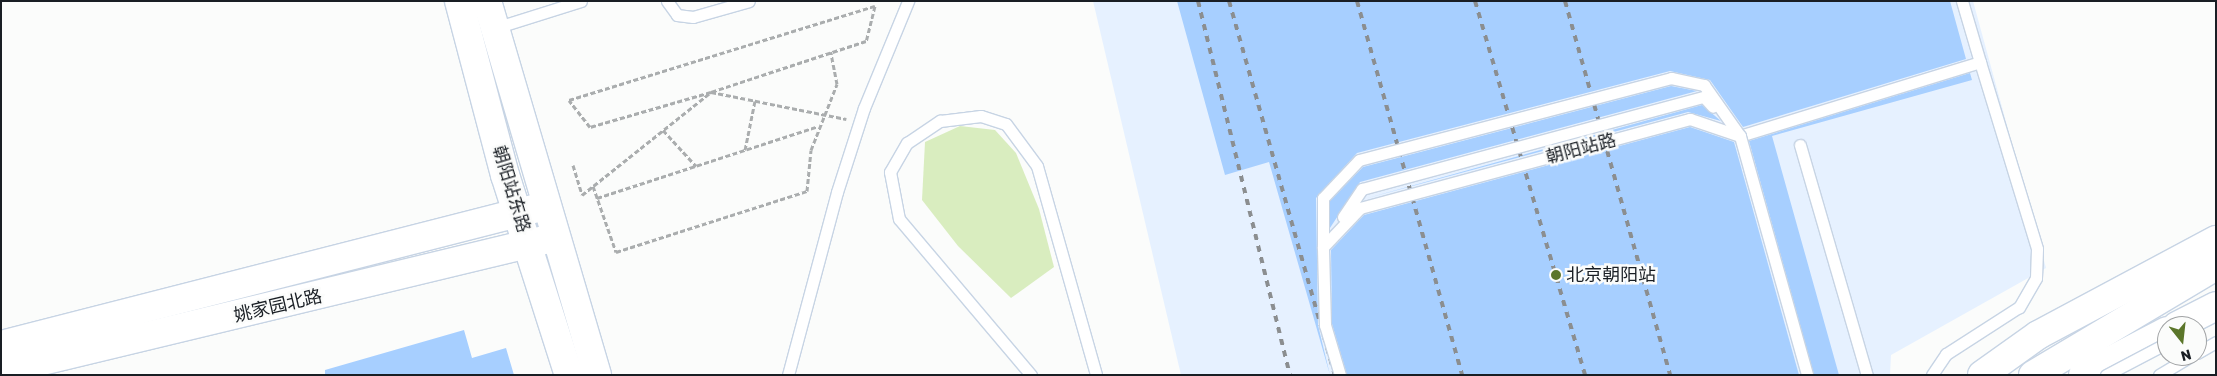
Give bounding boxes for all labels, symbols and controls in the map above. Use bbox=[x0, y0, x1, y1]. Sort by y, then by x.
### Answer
street label: 朝阳站路 bbox=[1543, 129, 1619, 169]
street label: 朝阳站东路 bbox=[488, 143, 534, 235]
place label: 北京朝阳站 bbox=[1566, 264, 1656, 286]
marker: 北京朝阳站 bbox=[1550, 269, 1562, 281]
street label: 姚家园北路 bbox=[232, 285, 324, 327]
north arrow bbox=[2157, 316, 2207, 366]
text: N bbox=[2179, 345, 2193, 364]

